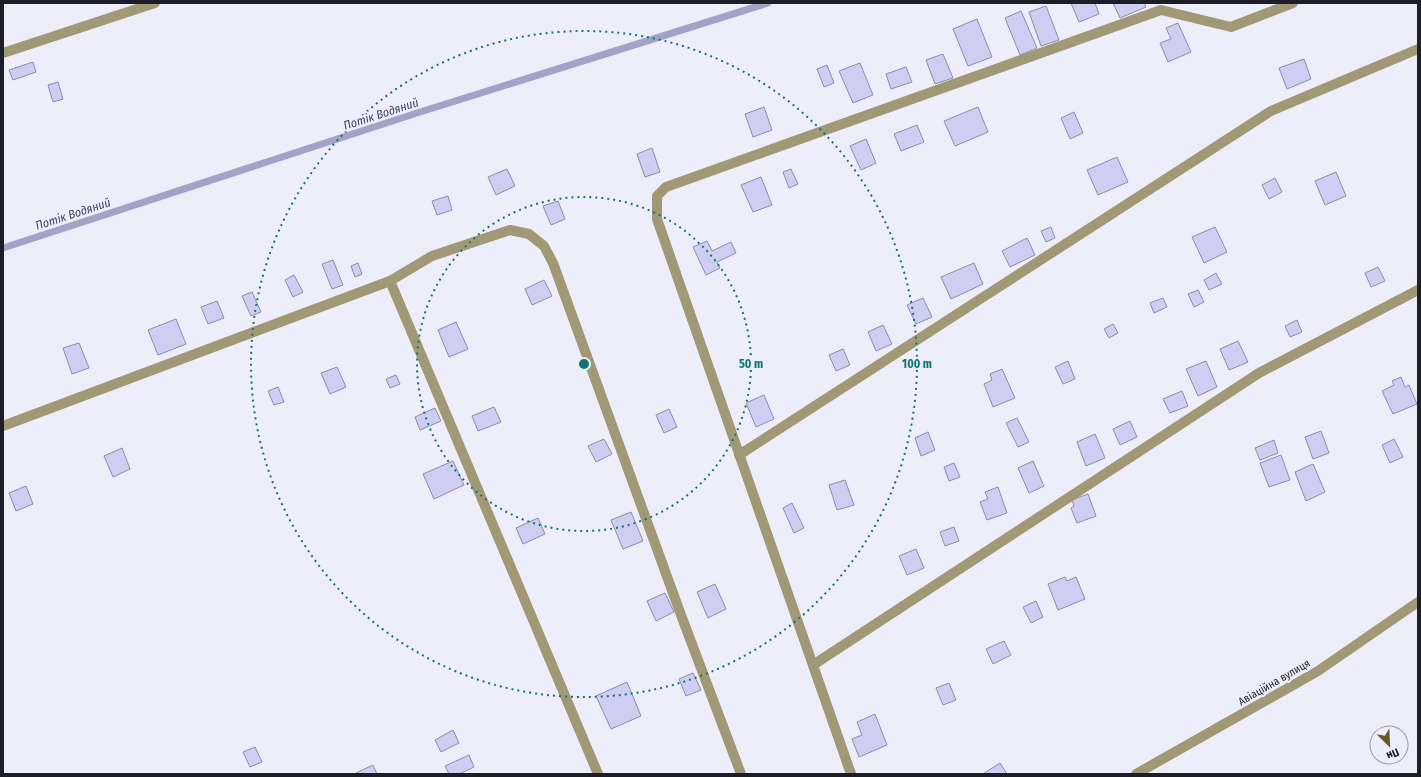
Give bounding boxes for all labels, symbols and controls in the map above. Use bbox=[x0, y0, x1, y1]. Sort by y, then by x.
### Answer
water label: Потік Водяний bbox=[342, 95, 420, 133]
water label: Потік Водяний bbox=[34, 195, 112, 233]
centre of rings bbox=[577, 357, 591, 371]
text: 50 m bbox=[739, 357, 763, 371]
text: 100 m bbox=[902, 357, 932, 371]
street label: Авіаційна вулиця bbox=[1236, 657, 1312, 708]
north arrow bbox=[1369, 725, 1409, 765]
text: Пн bbox=[1384, 745, 1401, 762]

